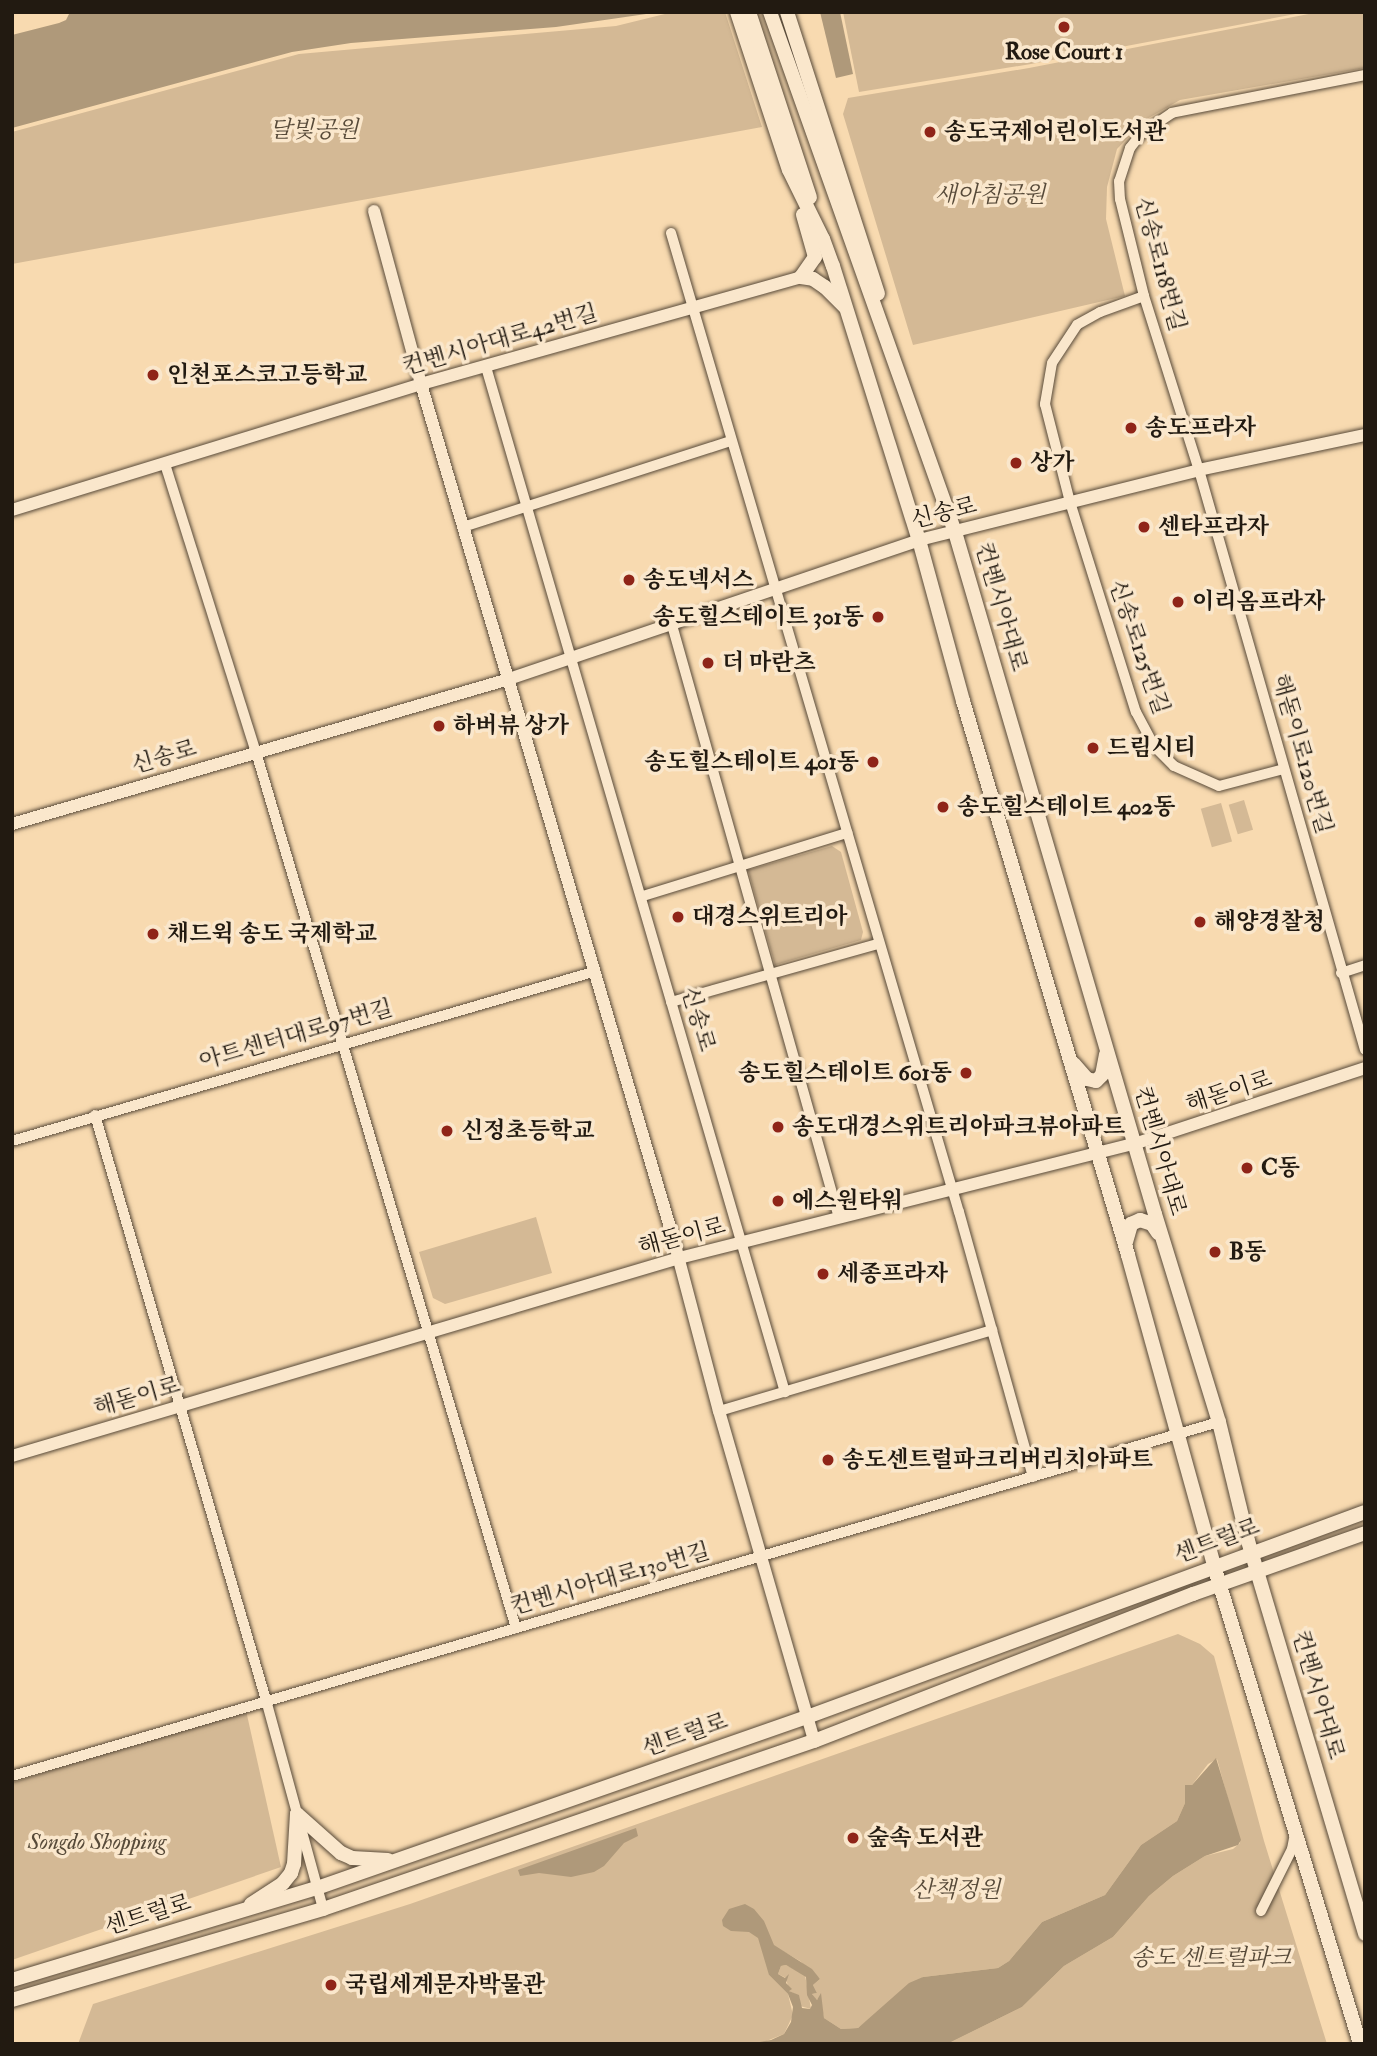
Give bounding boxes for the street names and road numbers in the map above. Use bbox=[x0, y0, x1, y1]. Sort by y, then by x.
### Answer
street label: 신송로118번길 bbox=[1129, 194, 1191, 334]
street label: 컨벤시아대로42번길 bbox=[399, 299, 601, 381]
street label: 신송로 bbox=[908, 492, 980, 534]
street label: 컨벤시아대로 bbox=[969, 539, 1033, 675]
street label: 신송로125번길 bbox=[1103, 576, 1175, 718]
street label: 해돋이로120번길 bbox=[1266, 671, 1338, 837]
street label: 신송로 bbox=[128, 735, 200, 779]
street label: 신송로 bbox=[676, 983, 720, 1055]
street label: 아트센터대로97번길 bbox=[196, 994, 396, 1076]
street label: 해돋이로 bbox=[1182, 1065, 1276, 1119]
street label: 컨벤시아대로 bbox=[1128, 1083, 1192, 1219]
street label: 해돋이로 bbox=[636, 1212, 728, 1262]
street label: 해돋이로 bbox=[90, 1371, 184, 1423]
street label: 센트럴로 bbox=[1171, 1513, 1263, 1569]
street label: 컨벤시아대로130번길 bbox=[507, 1537, 713, 1621]
street label: 컨벤시아대로 bbox=[1286, 1627, 1350, 1763]
street label: 센트럴로 bbox=[638, 1707, 732, 1763]
street label: 센트럴로 bbox=[101, 1889, 195, 1941]

